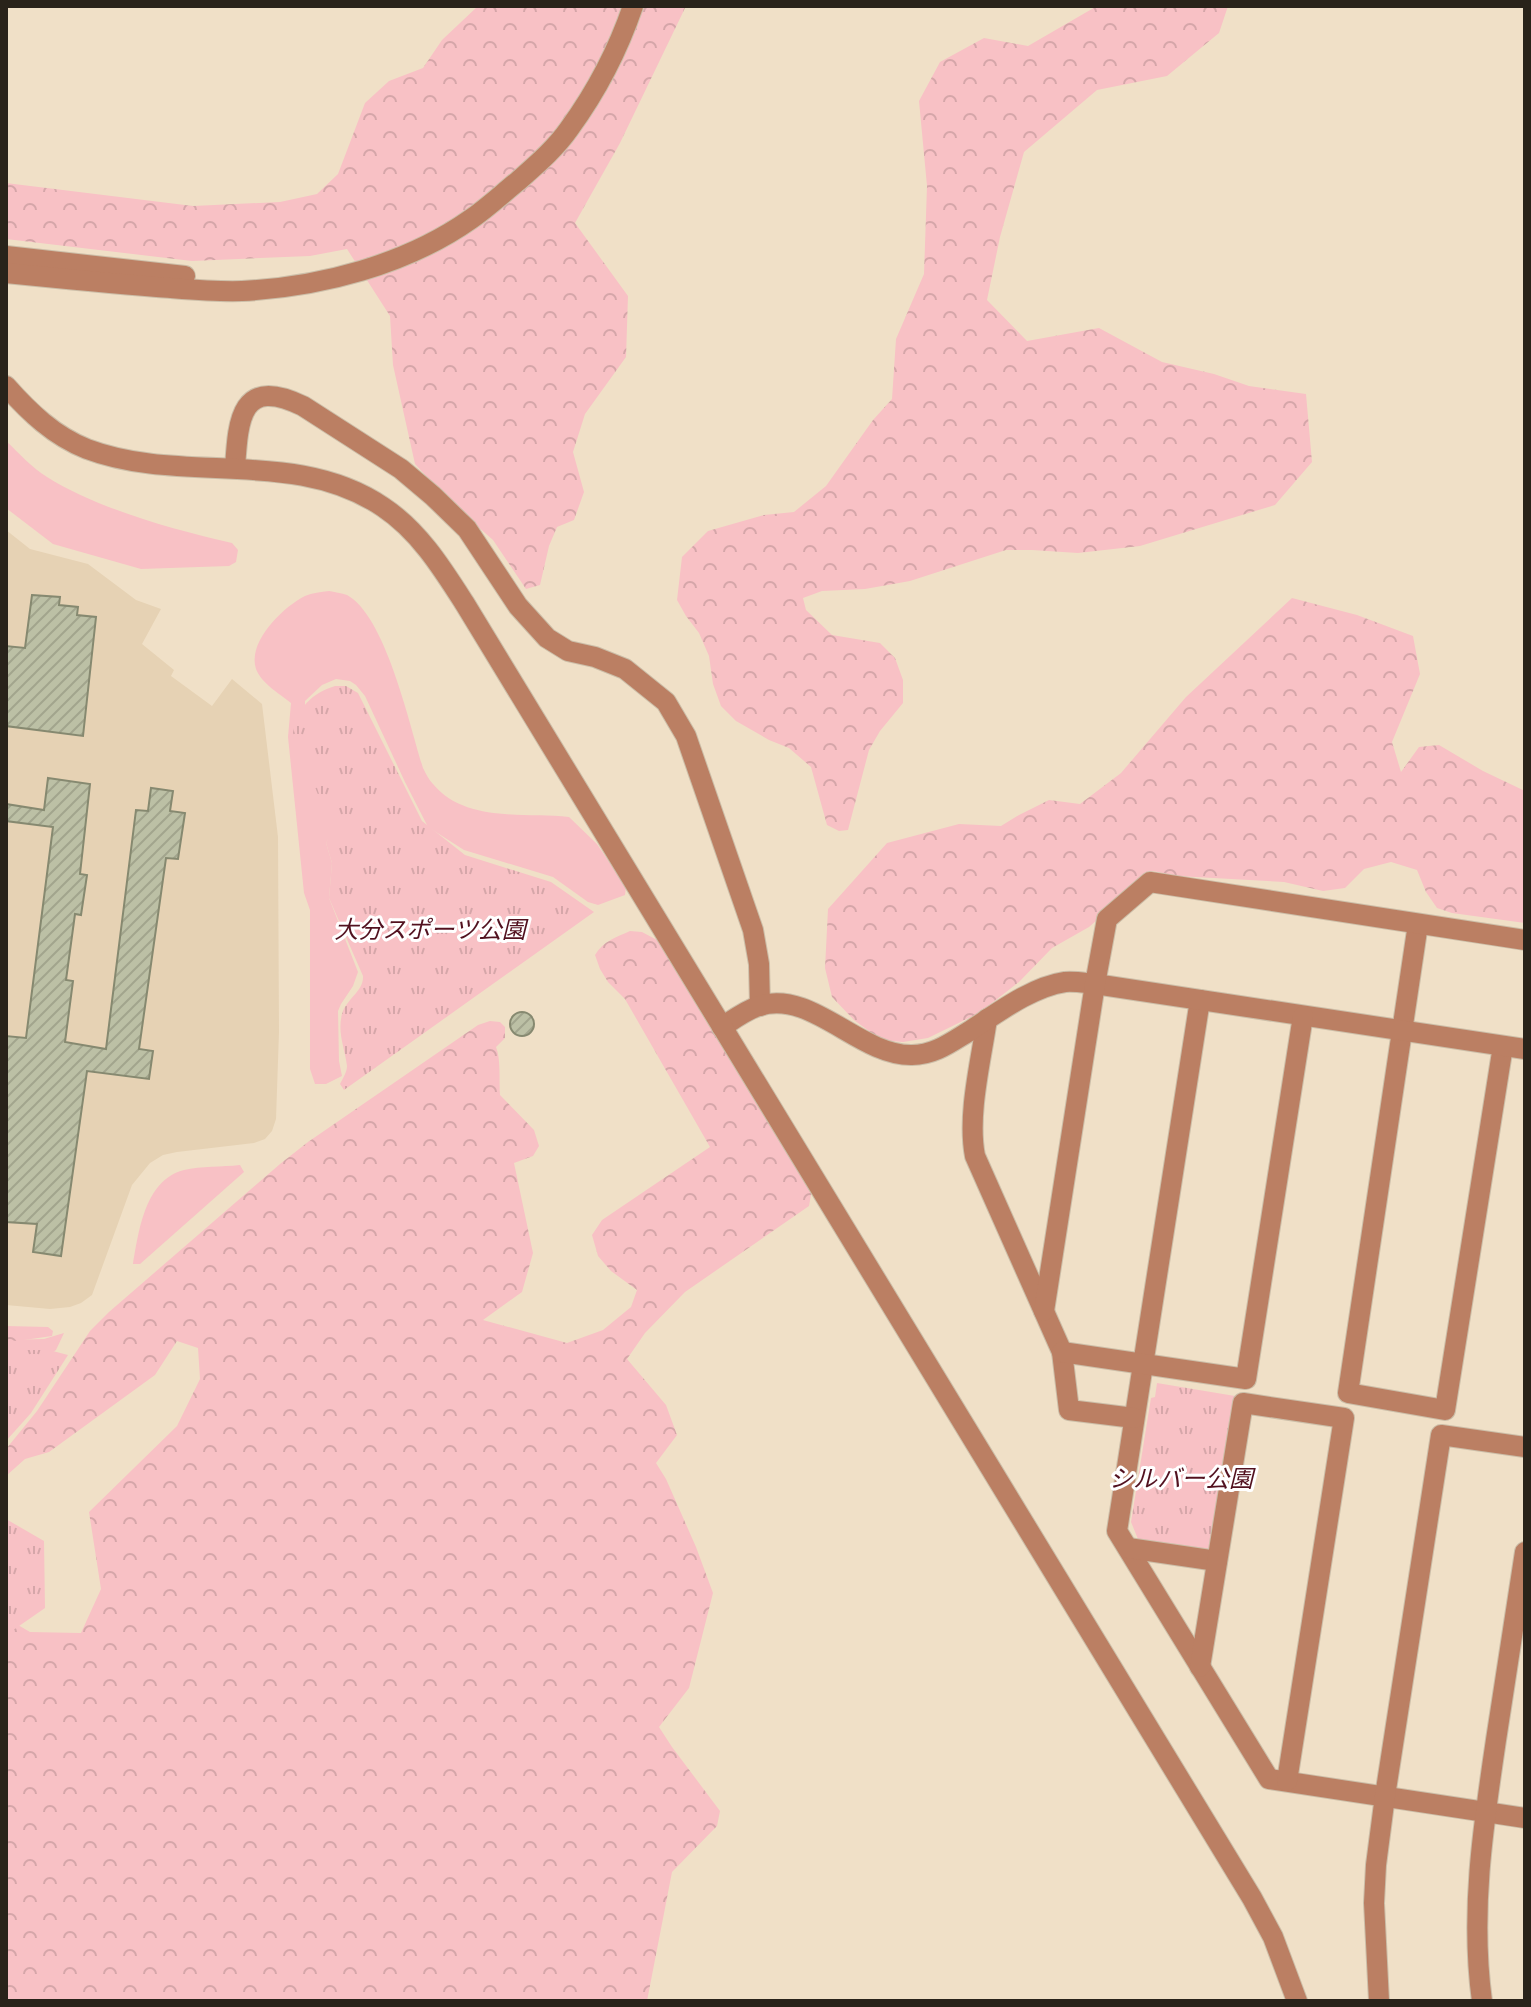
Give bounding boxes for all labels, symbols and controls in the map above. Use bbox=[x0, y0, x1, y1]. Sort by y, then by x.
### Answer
park label: 大分スポーツ公園 bbox=[334, 912, 529, 945]
park label: シルバー公園 bbox=[1109, 1461, 1256, 1494]

